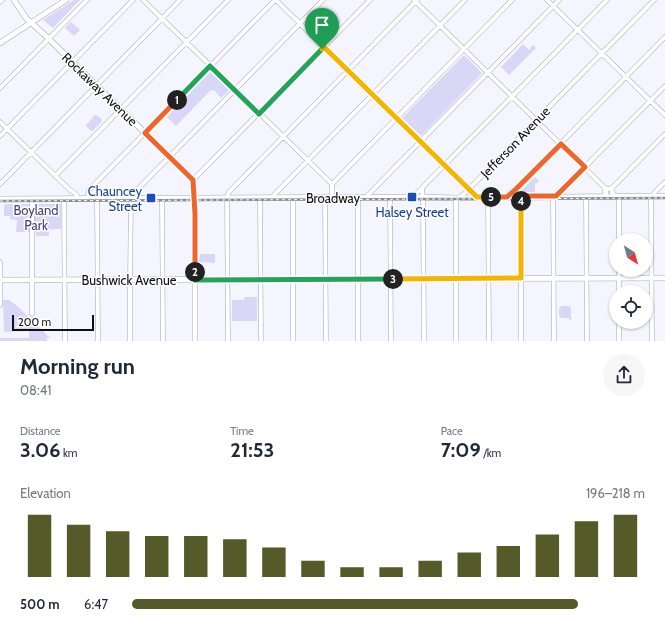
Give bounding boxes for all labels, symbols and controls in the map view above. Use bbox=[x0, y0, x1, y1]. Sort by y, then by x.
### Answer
pin bbox=[305, 8, 339, 49]
icon: arrive bbox=[311, 14, 333, 36]
street label: Rockaway Avenue bbox=[59, 49, 141, 129]
pin: 1 bbox=[167, 90, 187, 110]
text: 1 bbox=[175, 93, 179, 107]
street label: Jefferson Avenue bbox=[476, 103, 553, 182]
place label: Chauncey Street bbox=[88, 183, 143, 214]
pin: 5 bbox=[481, 187, 501, 207]
street label: Broadway bbox=[306, 190, 361, 206]
text: 5 bbox=[488, 190, 494, 204]
marker: Halsey Street bbox=[406, 191, 418, 203]
pin: 4 bbox=[511, 191, 531, 211]
marker: Chauncey Street bbox=[145, 192, 157, 204]
text: 4 bbox=[518, 194, 524, 208]
park label: Boyland Park bbox=[13, 202, 59, 233]
place label: Halsey Street bbox=[375, 204, 449, 220]
north arrow bbox=[609, 233, 653, 277]
map controls bbox=[609, 233, 653, 329]
pin: 2 bbox=[185, 262, 205, 282]
text: 2 bbox=[192, 265, 198, 279]
pin: 3 bbox=[383, 269, 403, 289]
street label: Bushwick Avenue bbox=[82, 272, 177, 288]
text: 3 bbox=[390, 272, 396, 286]
button: locate bbox=[609, 285, 653, 329]
scale bar bbox=[12, 313, 94, 332]
text: 200 m bbox=[18, 315, 51, 329]
text: Morning run bbox=[20, 353, 135, 380]
button: share bbox=[603, 354, 645, 396]
text: 08:41 bbox=[20, 382, 51, 398]
text: Distance bbox=[20, 424, 61, 438]
text: Time bbox=[230, 424, 254, 438]
text: Pace bbox=[441, 424, 463, 438]
text: 3.06 bbox=[20, 438, 60, 462]
text: 21:53 bbox=[230, 438, 274, 462]
text: 7:09 bbox=[441, 438, 481, 462]
text: km bbox=[60, 446, 77, 460]
text: /km bbox=[481, 446, 501, 460]
text: Elevation bbox=[20, 485, 71, 501]
text: 196–218 m bbox=[586, 485, 645, 501]
text: 500 m bbox=[20, 596, 60, 612]
text: 6:47 bbox=[84, 596, 108, 612]

